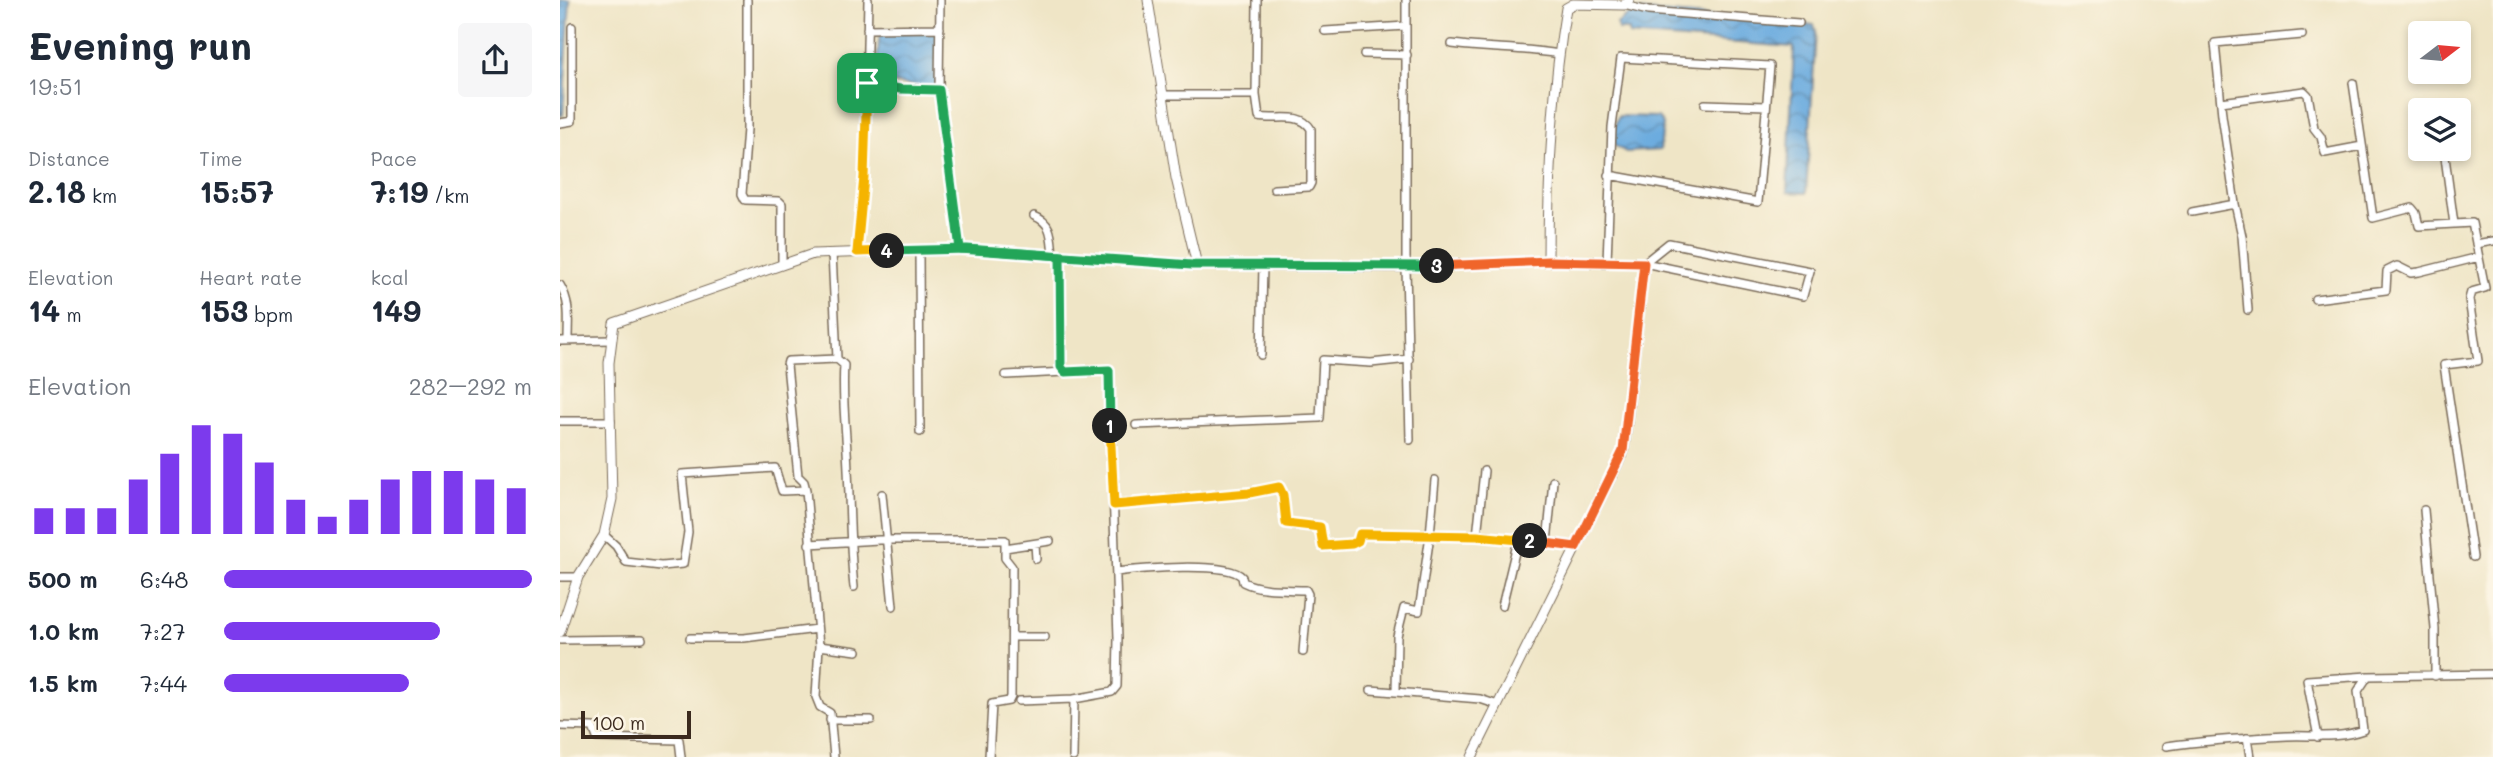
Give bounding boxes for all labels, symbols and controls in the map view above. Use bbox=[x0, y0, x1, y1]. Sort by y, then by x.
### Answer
text: Evening run bbox=[28, 20, 252, 70]
north arrow bbox=[2408, 21, 2471, 84]
map controls bbox=[2408, 21, 2471, 161]
button: share bbox=[458, 23, 532, 97]
pin bbox=[837, 53, 897, 113]
icon: arrive bbox=[848, 64, 886, 102]
text: 19:51 bbox=[28, 71, 83, 101]
button: layers bbox=[2408, 98, 2471, 161]
text: Distance bbox=[28, 146, 110, 171]
text: Time bbox=[199, 146, 243, 171]
text: Pace bbox=[371, 146, 417, 171]
text: 2.18 bbox=[28, 171, 86, 211]
text: 15:57 bbox=[199, 171, 274, 211]
text: 7:19 bbox=[371, 171, 428, 211]
text: km bbox=[86, 183, 117, 208]
text: /km bbox=[428, 183, 470, 208]
pin: 4 bbox=[870, 233, 904, 268]
text: 4 bbox=[880, 238, 893, 263]
pin: 3 bbox=[1420, 248, 1454, 284]
text: 3 bbox=[1431, 253, 1442, 278]
text: Elevation bbox=[28, 265, 113, 290]
text: Heart rate bbox=[199, 265, 302, 290]
text: kcal bbox=[371, 265, 409, 290]
text: 14 bbox=[28, 290, 60, 330]
text: 153 bbox=[199, 290, 248, 330]
text: 149 bbox=[371, 290, 421, 330]
text: m bbox=[60, 302, 82, 327]
text: bpm bbox=[248, 302, 293, 327]
text: Elevation bbox=[28, 371, 131, 401]
text: 282–292 m bbox=[409, 371, 532, 401]
pin: 1 bbox=[1092, 408, 1128, 444]
text: 1 bbox=[1105, 413, 1114, 438]
pin: 2 bbox=[1513, 524, 1548, 558]
text: 2 bbox=[1524, 528, 1535, 553]
text: 500 m bbox=[28, 564, 98, 594]
text: 6:48 bbox=[140, 564, 188, 594]
text: 1.0 km bbox=[28, 616, 99, 646]
text: 7:27 bbox=[140, 616, 186, 646]
text: 1.5 km bbox=[28, 668, 98, 698]
text: 7:44 bbox=[140, 668, 187, 698]
scale bar bbox=[581, 708, 691, 740]
text: 100 m bbox=[592, 710, 645, 735]

